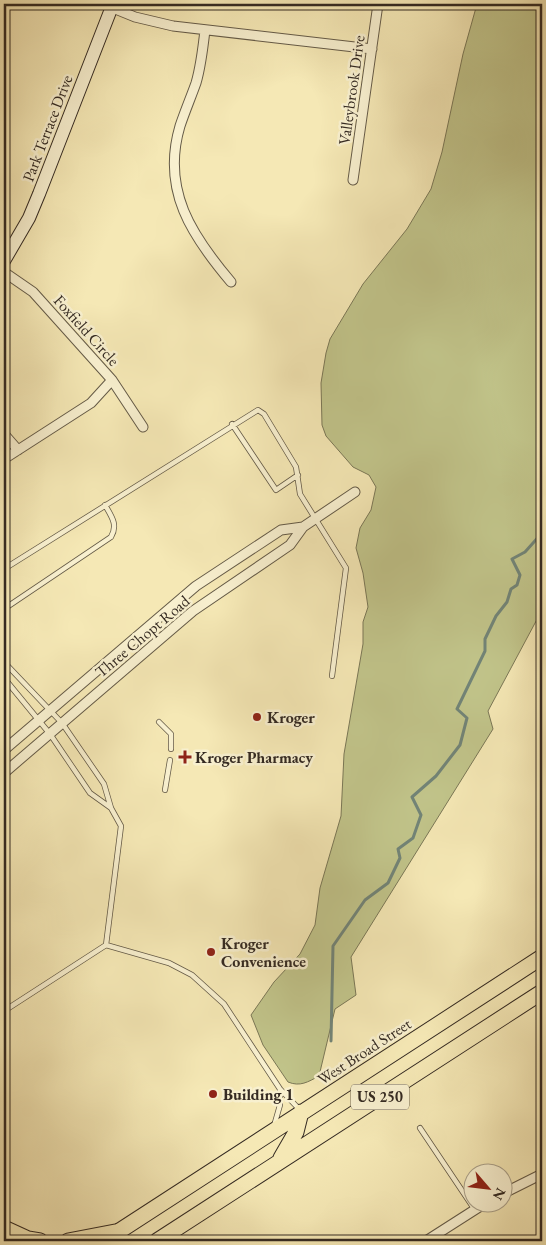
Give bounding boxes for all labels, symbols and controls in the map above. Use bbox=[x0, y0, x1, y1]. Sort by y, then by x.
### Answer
street label: Valleybrook Drive bbox=[333, 34, 370, 146]
street label: Park Terrace Drive bbox=[17, 72, 77, 185]
street label: Foxfield Circle bbox=[49, 290, 124, 370]
street label: Three Chopt Road bbox=[91, 590, 195, 682]
place label: Kroger bbox=[267, 707, 315, 728]
marker: Kroger bbox=[251, 711, 263, 723]
place label: Kroger Pharmacy bbox=[195, 747, 313, 768]
marker: Kroger Pharmacy bbox=[179, 751, 191, 763]
place label: Kroger Convenience bbox=[221, 933, 306, 972]
marker: Kroger Convenience bbox=[205, 946, 217, 958]
street label: West Broad Street bbox=[313, 1013, 415, 1090]
place label: Building 1 bbox=[223, 1084, 294, 1105]
road number: US 250 bbox=[351, 1084, 409, 1110]
marker: Building 1 bbox=[207, 1088, 219, 1100]
north arrow bbox=[464, 1162, 514, 1212]
text: N bbox=[489, 1185, 510, 1204]

